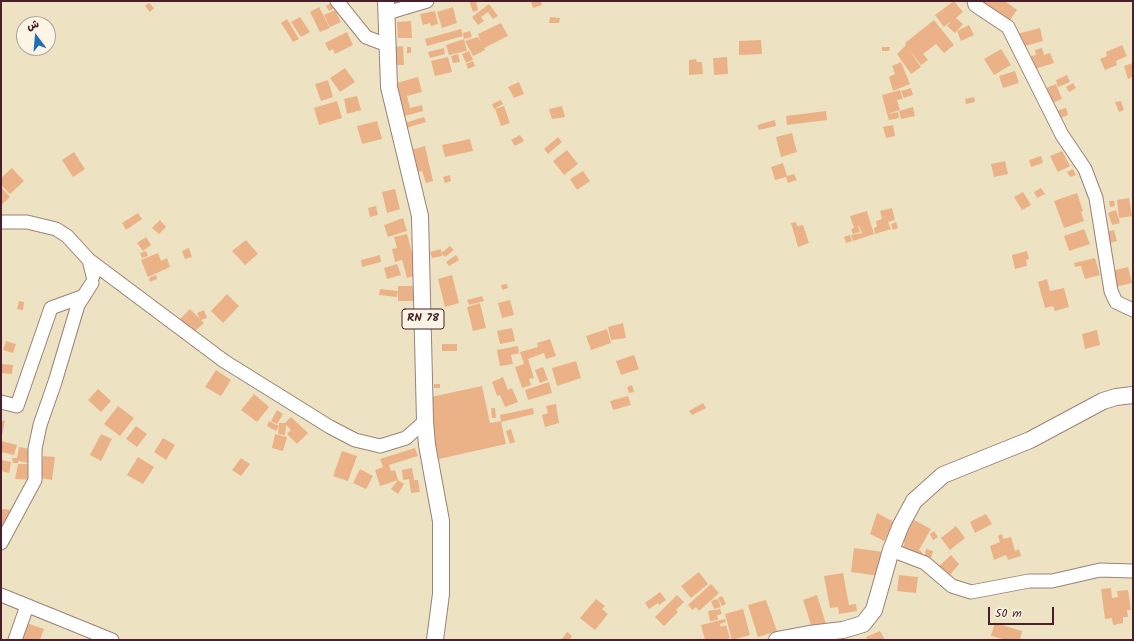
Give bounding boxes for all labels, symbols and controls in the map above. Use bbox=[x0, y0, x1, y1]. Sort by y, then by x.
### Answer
text: ش bbox=[25, 15, 41, 36]
north arrow bbox=[16, 16, 56, 56]
road number: RN 78 bbox=[402, 309, 444, 329]
scale bar bbox=[990, 599, 1056, 625]
text: 50 m bbox=[995, 604, 1022, 623]

